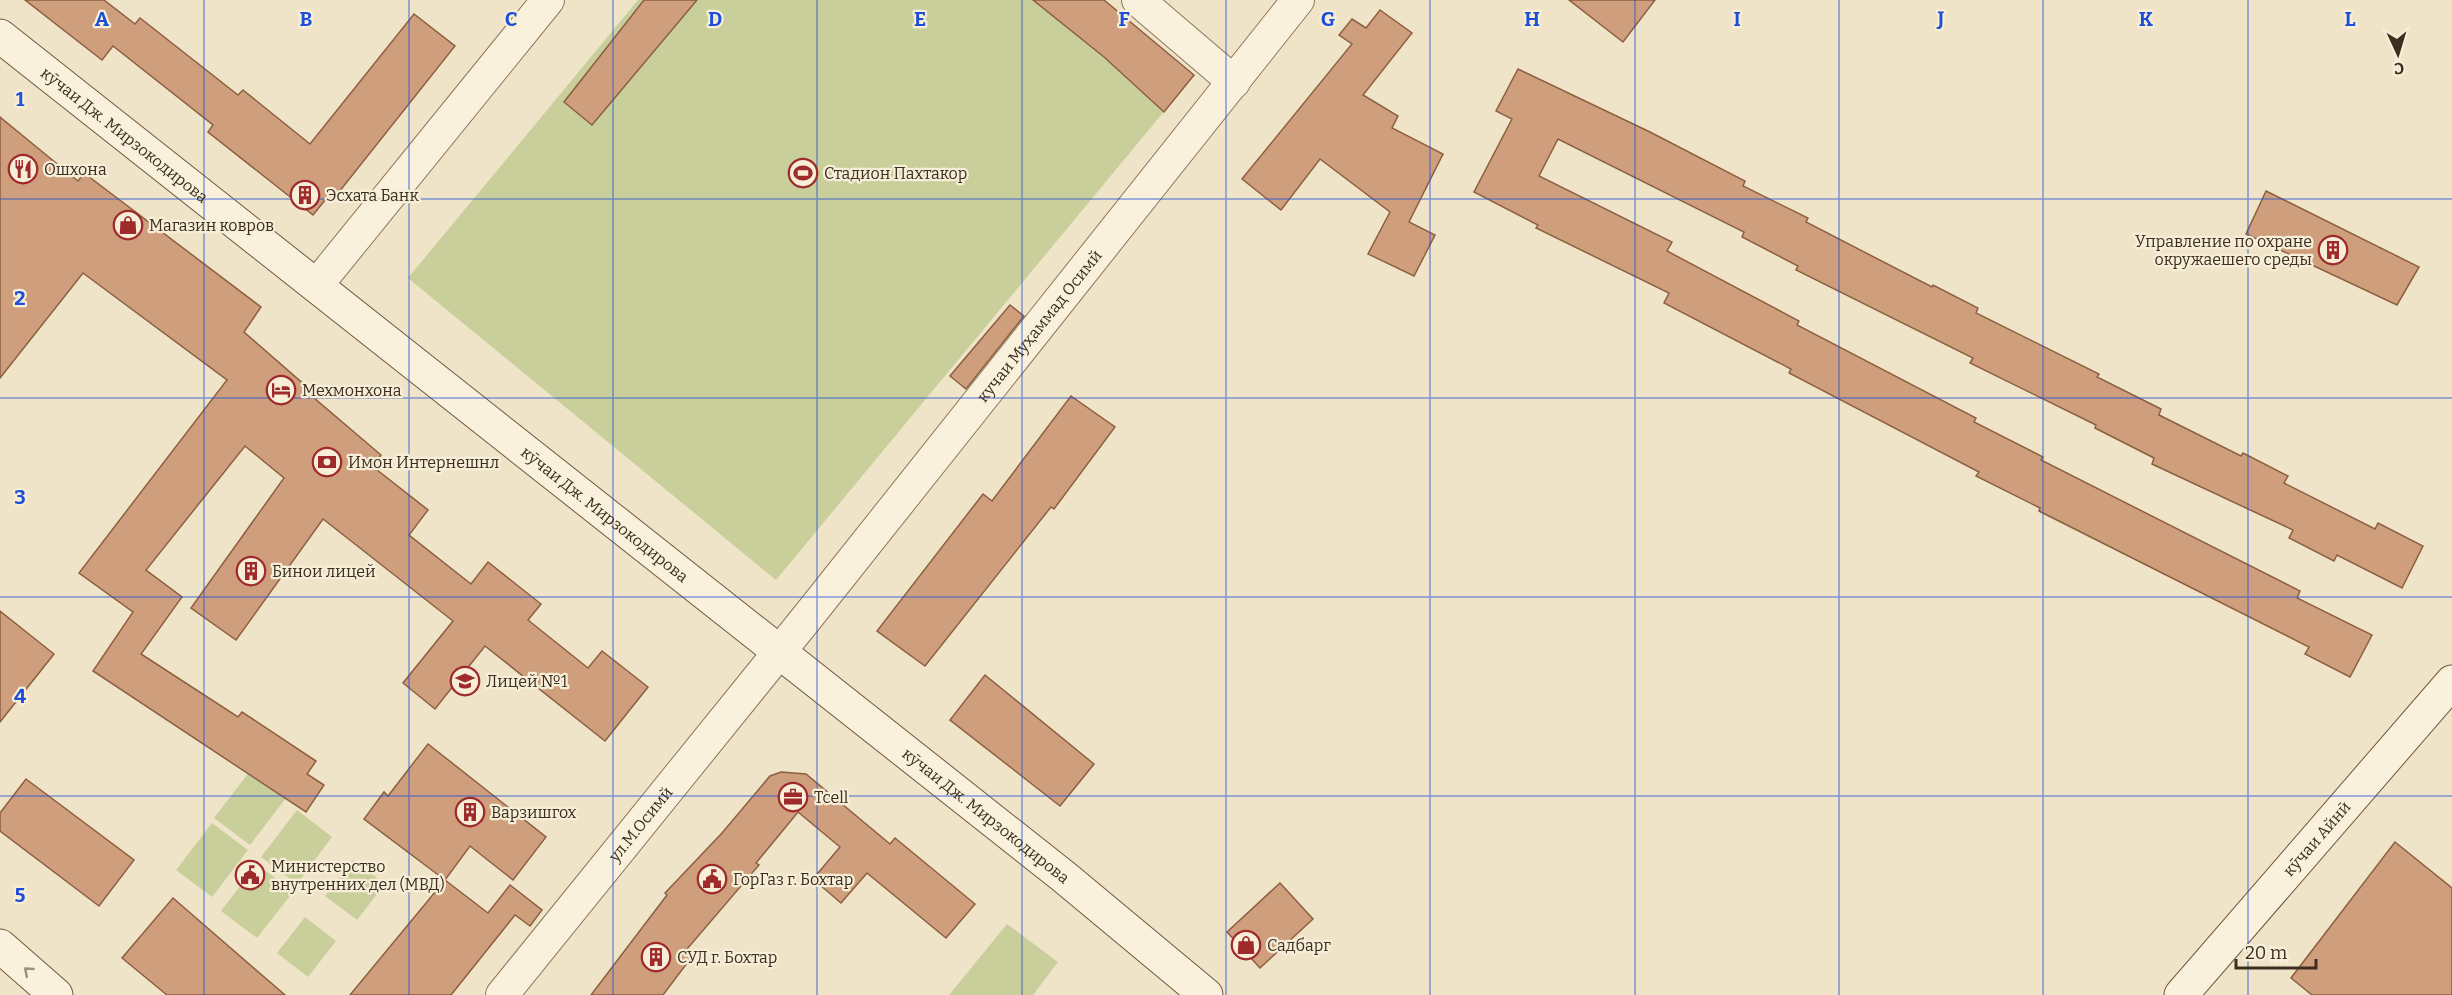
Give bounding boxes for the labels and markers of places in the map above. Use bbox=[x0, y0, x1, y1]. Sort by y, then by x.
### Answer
restaurant icon: Ошхона bbox=[7, 153, 39, 185]
sports icon: Стадион Пахтакор bbox=[787, 157, 819, 189]
place label: Ошхона bbox=[44, 160, 107, 179]
place label: Стадион Пахтакор bbox=[824, 164, 967, 183]
building icon: Эсхата Банк bbox=[289, 179, 321, 211]
place label: Эсхата Банк bbox=[326, 186, 419, 205]
shop icon: Магазин ковров bbox=[112, 209, 144, 241]
place label: Магазин ковров bbox=[149, 216, 274, 235]
place label: Управление по охране окружаешего среды bbox=[2135, 232, 2312, 269]
building icon: Управление по охране окружаешего среды bbox=[2317, 234, 2349, 266]
hotel icon: Мехмонхона bbox=[265, 374, 297, 406]
place label: Мехмонхона bbox=[302, 381, 402, 400]
bank icon: Имон Интернешнл bbox=[311, 446, 343, 478]
place label: Имон Интернешнл bbox=[348, 453, 499, 472]
building icon: Бинои лицей bbox=[235, 555, 267, 587]
place label: Бинои лицей bbox=[272, 562, 376, 581]
school or university icon: Лицей №1 bbox=[449, 665, 481, 697]
place label: Лицей №1 bbox=[486, 672, 568, 691]
office icon: Tcell bbox=[777, 781, 809, 813]
place label: Tcell bbox=[814, 788, 849, 807]
building icon: Варзишгох bbox=[454, 796, 486, 828]
place label: Варзишгох bbox=[491, 803, 577, 822]
place label: Министерство внутренних дел (МВД) bbox=[271, 857, 445, 894]
public building icon: Министерство внутренних дел (МВД) bbox=[234, 859, 266, 891]
public building icon: ГорГаз г. Бохтар bbox=[696, 863, 728, 895]
place label: ГорГаз г. Бохтар bbox=[733, 870, 853, 889]
shop icon: Садбарг bbox=[1230, 929, 1262, 961]
place label: Садбарг bbox=[1267, 936, 1331, 955]
building icon: СУД г. Бохтар bbox=[640, 941, 672, 973]
place label: СУД г. Бохтар bbox=[677, 948, 777, 967]

